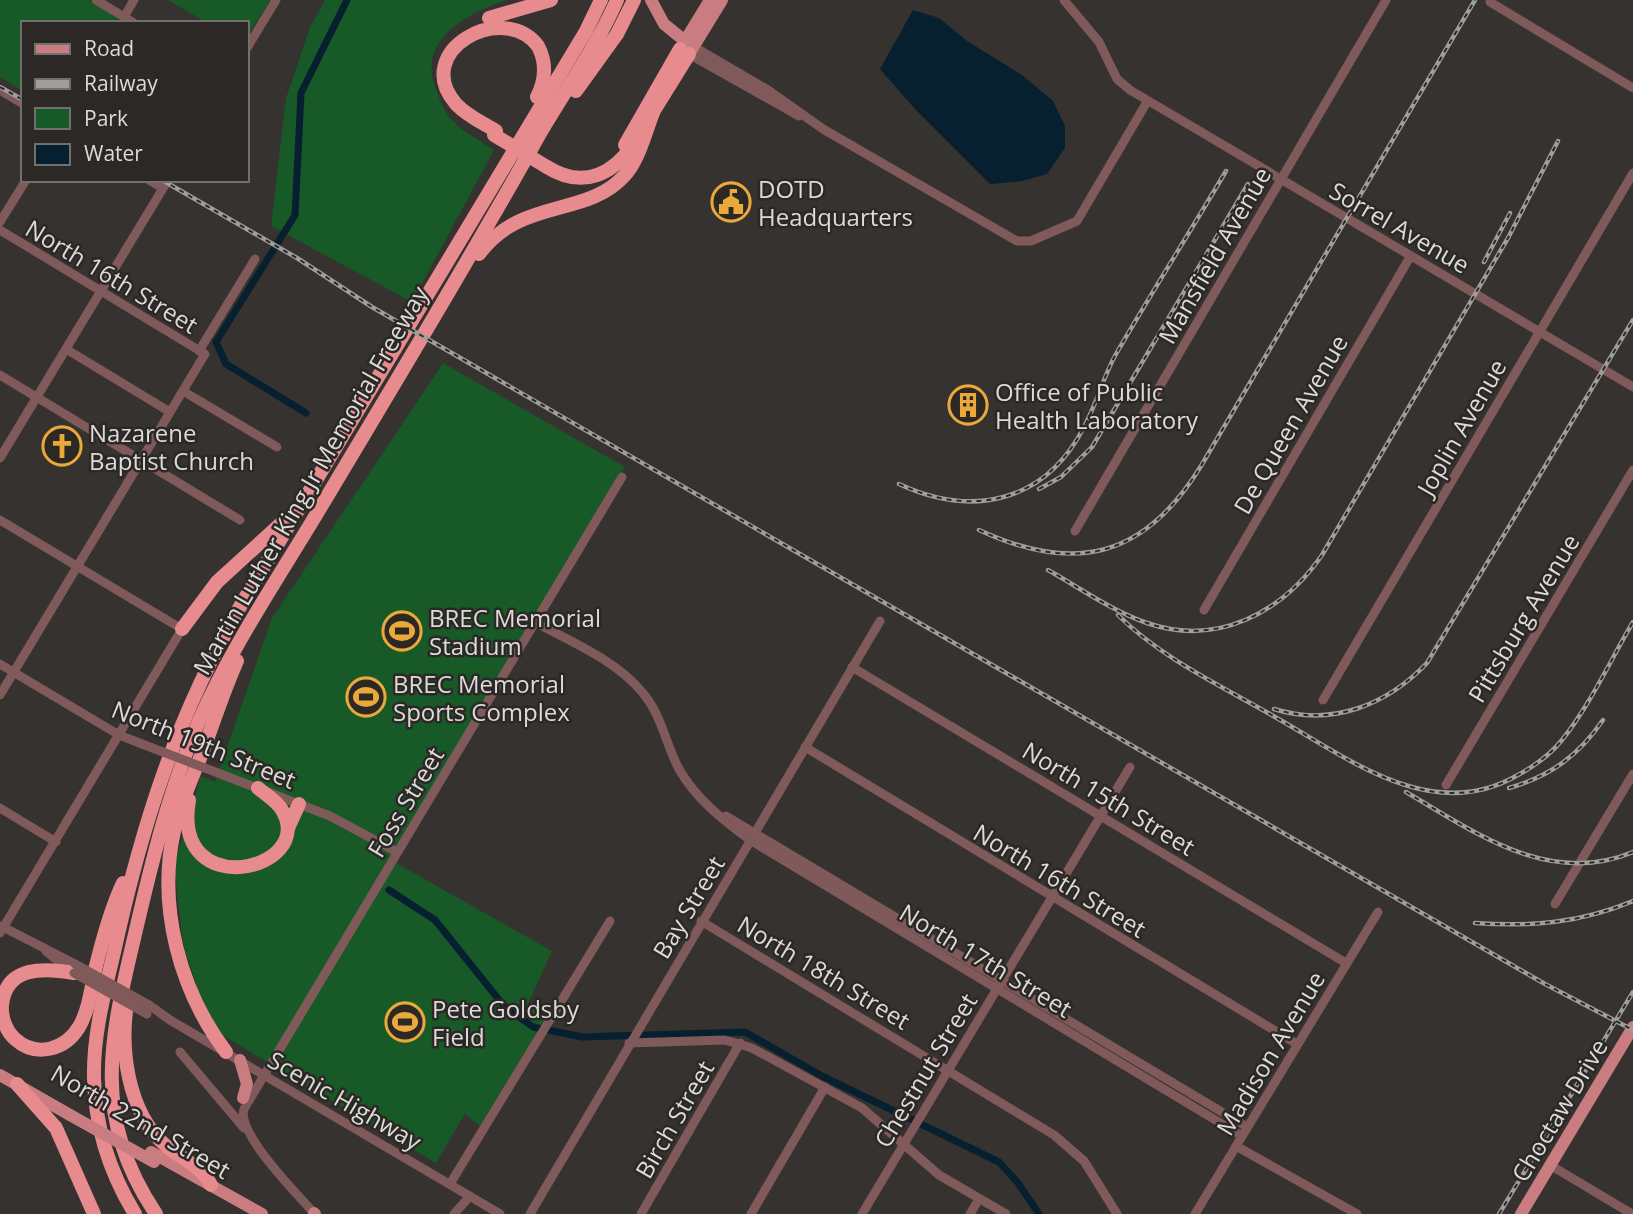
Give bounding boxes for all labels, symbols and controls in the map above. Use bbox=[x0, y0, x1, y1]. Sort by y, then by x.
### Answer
legend bbox=[21, 21, 248, 182]
text: Road bbox=[84, 34, 134, 62]
text: Railway bbox=[84, 69, 158, 97]
text: Park bbox=[84, 104, 128, 132]
text: Water bbox=[84, 139, 143, 167]
street label: Mansfield Avenue bbox=[1150, 160, 1278, 350]
place label: DOTD Headquarters bbox=[758, 172, 913, 233]
street label: Sorrel Avenue bbox=[1324, 174, 1476, 280]
public building icon: DOTD Headquarters bbox=[710, 181, 752, 223]
street label: North 16th Street bbox=[20, 211, 204, 341]
street label: Martin Luther King Jr Memorial Freeway bbox=[185, 279, 436, 680]
street label: De Queen Avenue bbox=[1225, 328, 1355, 520]
street label: Joplin Avenue bbox=[1408, 353, 1513, 503]
place label: Office of Public Health Laboratory bbox=[995, 375, 1199, 436]
building icon: Office of Public Health Laboratory bbox=[947, 384, 989, 426]
place label: Nazarene Baptist Church bbox=[89, 416, 254, 477]
church icon: Nazarene Baptist Church bbox=[41, 425, 83, 467]
street label: Pittsburg Avenue bbox=[1460, 528, 1586, 708]
place label: BREC Memorial Stadium bbox=[429, 601, 601, 662]
sports icon: BREC Memorial Stadium bbox=[381, 610, 423, 652]
place label: BREC Memorial Sports Complex bbox=[393, 667, 570, 728]
sports icon: BREC Memorial Sports Complex bbox=[345, 676, 387, 718]
street label: North 19th Street bbox=[107, 692, 301, 796]
street label: North 15th Street bbox=[1017, 733, 1201, 863]
street label: Foss Street bbox=[359, 741, 451, 863]
street label: North 16th Street bbox=[968, 815, 1152, 945]
street label: Bay Street bbox=[644, 850, 732, 964]
street label: North 17th Street bbox=[894, 895, 1078, 1025]
street label: North 18th Street bbox=[732, 907, 916, 1037]
street label: Madison Avenue bbox=[1208, 965, 1332, 1141]
street label: Chestnut Street bbox=[866, 987, 984, 1153]
place label: Pete Goldsby Field bbox=[432, 992, 580, 1053]
sports icon: Pete Goldsby Field bbox=[384, 1001, 426, 1043]
street label: Choctaw Drive bbox=[1503, 1032, 1615, 1188]
street label: Scenic Highway bbox=[262, 1043, 429, 1158]
street label: Birch Street bbox=[627, 1054, 721, 1184]
street label: North 22nd Street bbox=[45, 1056, 237, 1186]

